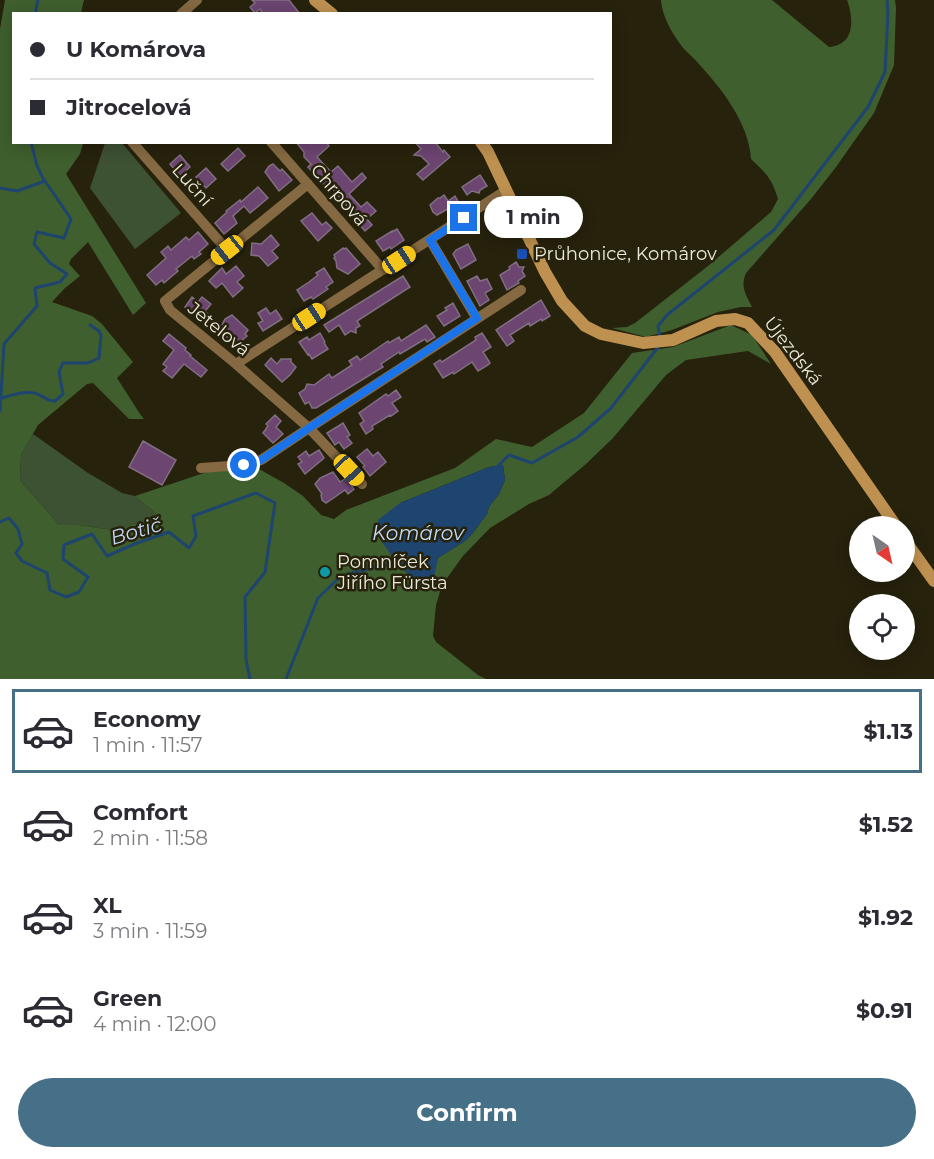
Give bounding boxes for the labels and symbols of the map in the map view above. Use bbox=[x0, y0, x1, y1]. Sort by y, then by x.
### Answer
street label: Luční bbox=[167, 159, 218, 212]
street label: Chrpová bbox=[306, 159, 372, 231]
callout: 1 min bbox=[485, 197, 584, 239]
route end bbox=[450, 204, 477, 231]
car bbox=[207, 232, 247, 268]
car bbox=[379, 243, 419, 277]
place label: Průhonice, Komárov bbox=[534, 243, 717, 265]
marker: Průhonice, Komárov bbox=[515, 247, 529, 261]
street label: Jetelová bbox=[183, 297, 255, 361]
car bbox=[289, 300, 329, 334]
street label: Újezdská bbox=[759, 312, 827, 390]
route start bbox=[230, 451, 257, 478]
car bbox=[330, 451, 368, 489]
water label: Botič bbox=[108, 512, 165, 550]
north arrow bbox=[849, 516, 915, 582]
water label: Komárov bbox=[372, 521, 465, 545]
place label: Pomníček Jiřího Fürsta bbox=[336, 551, 448, 594]
marker: Pomníček Jiřího Fürsta bbox=[318, 565, 332, 579]

